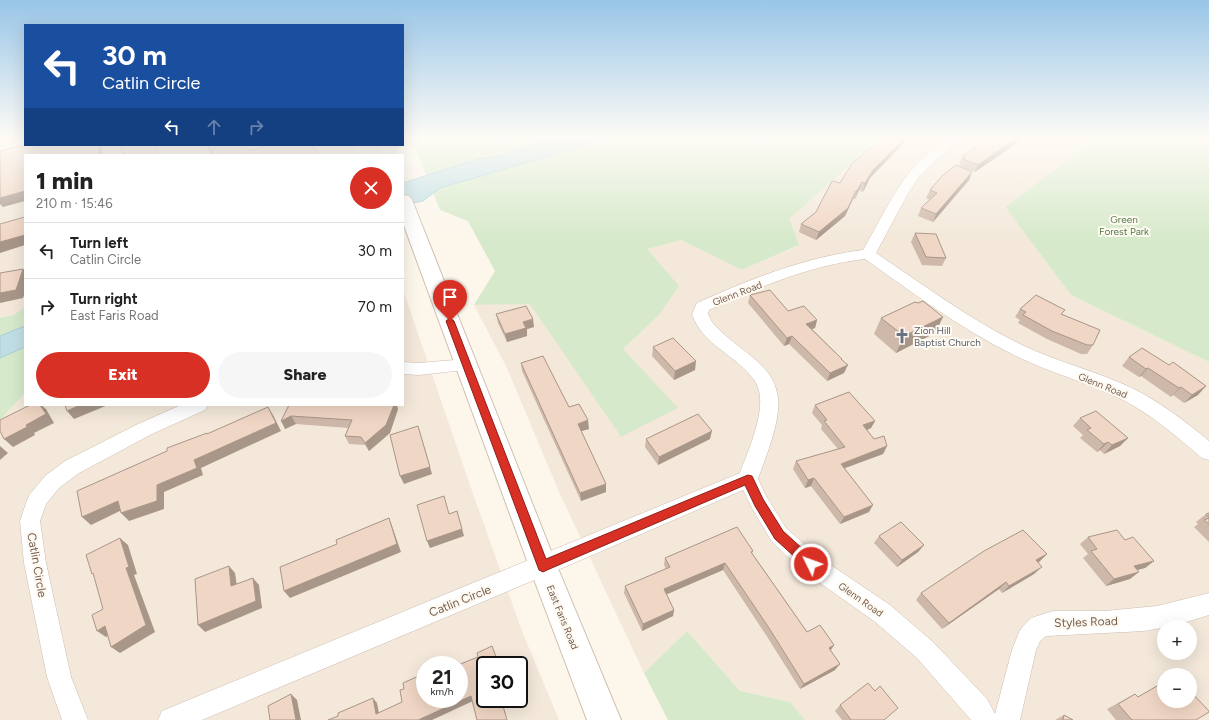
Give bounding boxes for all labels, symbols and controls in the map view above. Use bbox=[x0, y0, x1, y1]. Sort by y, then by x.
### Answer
text: 30 m bbox=[102, 38, 167, 72]
icon: left bbox=[36, 40, 88, 92]
text: Catlin Circle bbox=[102, 72, 200, 94]
icon: left bbox=[161, 116, 183, 138]
icon: ahead bbox=[203, 116, 225, 138]
icon: right bbox=[245, 116, 267, 138]
text: 1 min bbox=[36, 166, 93, 195]
button: close bbox=[350, 167, 392, 209]
text: 210 m · 15:46 bbox=[36, 196, 113, 211]
park label: Green Forest Park bbox=[1099, 213, 1149, 238]
text: Turn left bbox=[70, 234, 128, 252]
icon: left bbox=[36, 240, 58, 262]
text: 30 m bbox=[358, 242, 392, 260]
text: Catlin Circle bbox=[70, 252, 141, 267]
street label: Glenn Road bbox=[711, 278, 764, 309]
pin bbox=[433, 280, 467, 321]
icon: arrive bbox=[439, 286, 461, 308]
text: Turn right bbox=[70, 290, 138, 308]
icon: right bbox=[36, 296, 58, 318]
text: 70 m bbox=[358, 298, 392, 316]
text: East Faris Road bbox=[70, 308, 159, 323]
place label: Zion Hill Baptist Church bbox=[914, 324, 981, 349]
church icon: Zion Hill Baptist Church bbox=[893, 327, 911, 345]
button: Exit bbox=[36, 352, 210, 398]
button: Share bbox=[218, 352, 392, 398]
street label: Glenn Road bbox=[1076, 370, 1129, 401]
street label: Catlin Circle bbox=[24, 531, 50, 599]
position arrow bbox=[790, 543, 832, 585]
street label: Glenn Road bbox=[836, 579, 886, 620]
street label: Catlin Circle bbox=[427, 582, 493, 620]
street label: East Faris Road bbox=[544, 583, 581, 651]
street label: Styles Road bbox=[1054, 614, 1118, 630]
map controls bbox=[1157, 620, 1197, 708]
button: + bbox=[1157, 620, 1197, 660]
speed limit sign: 30 bbox=[476, 656, 528, 708]
text: 21 bbox=[432, 665, 452, 689]
button: − bbox=[1157, 668, 1197, 708]
text: km/h bbox=[431, 685, 453, 698]

